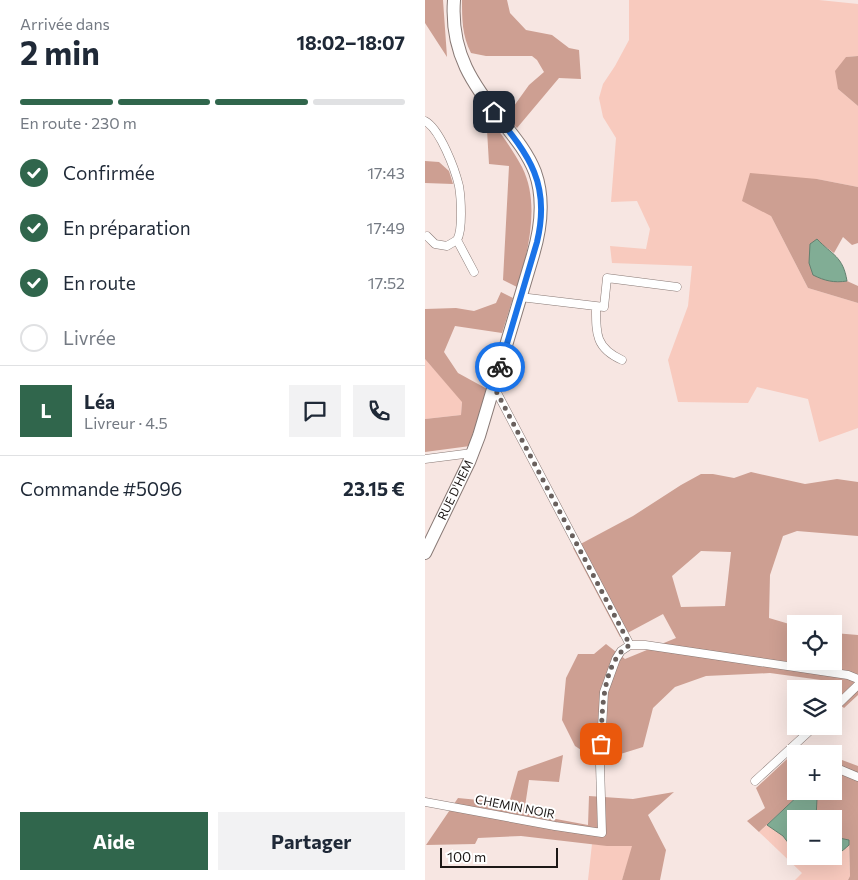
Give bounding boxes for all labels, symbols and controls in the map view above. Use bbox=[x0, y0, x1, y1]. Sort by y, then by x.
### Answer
text: Arrivée dans bbox=[20, 14, 110, 33]
text: 18:02–18:07 bbox=[296, 31, 405, 54]
text: 2 min bbox=[20, 32, 100, 72]
pin bbox=[473, 91, 515, 133]
icon: home bbox=[480, 98, 508, 126]
text: En route · 230 m bbox=[20, 113, 137, 132]
icon: check bbox=[20, 159, 48, 187]
text: Confirmée bbox=[63, 161, 155, 184]
text: 17:43 bbox=[367, 163, 405, 182]
icon: check bbox=[20, 214, 48, 242]
text: En préparation bbox=[63, 216, 191, 239]
text: 17:49 bbox=[367, 218, 405, 237]
icon: check bbox=[20, 269, 48, 297]
text: En route bbox=[63, 271, 136, 294]
text: 17:52 bbox=[368, 273, 405, 292]
text: Livrée bbox=[63, 326, 116, 349]
courier bbox=[475, 342, 525, 392]
icon: bike bbox=[486, 353, 514, 381]
button: chat bbox=[289, 385, 341, 437]
button: phone bbox=[353, 385, 405, 437]
text: Léa bbox=[84, 390, 115, 413]
text: L bbox=[40, 399, 52, 422]
text: Livreur · 4.5 bbox=[84, 413, 168, 432]
street label: RUE D'HEM bbox=[434, 457, 475, 522]
text: Commande #5096 bbox=[20, 477, 182, 500]
text: 23.15 € bbox=[343, 477, 405, 500]
map controls bbox=[787, 615, 842, 865]
button: locate bbox=[787, 615, 842, 670]
button: layers bbox=[787, 680, 842, 735]
pin bbox=[580, 723, 622, 765]
icon: bag bbox=[587, 730, 615, 758]
button: + bbox=[787, 745, 842, 800]
street label: CHEMIN NOIR bbox=[474, 791, 556, 821]
button: − bbox=[787, 810, 842, 865]
button: Aide bbox=[20, 812, 208, 870]
button: Partager bbox=[218, 812, 405, 870]
scale bar bbox=[440, 845, 557, 868]
text: 100 m bbox=[447, 848, 486, 865]

